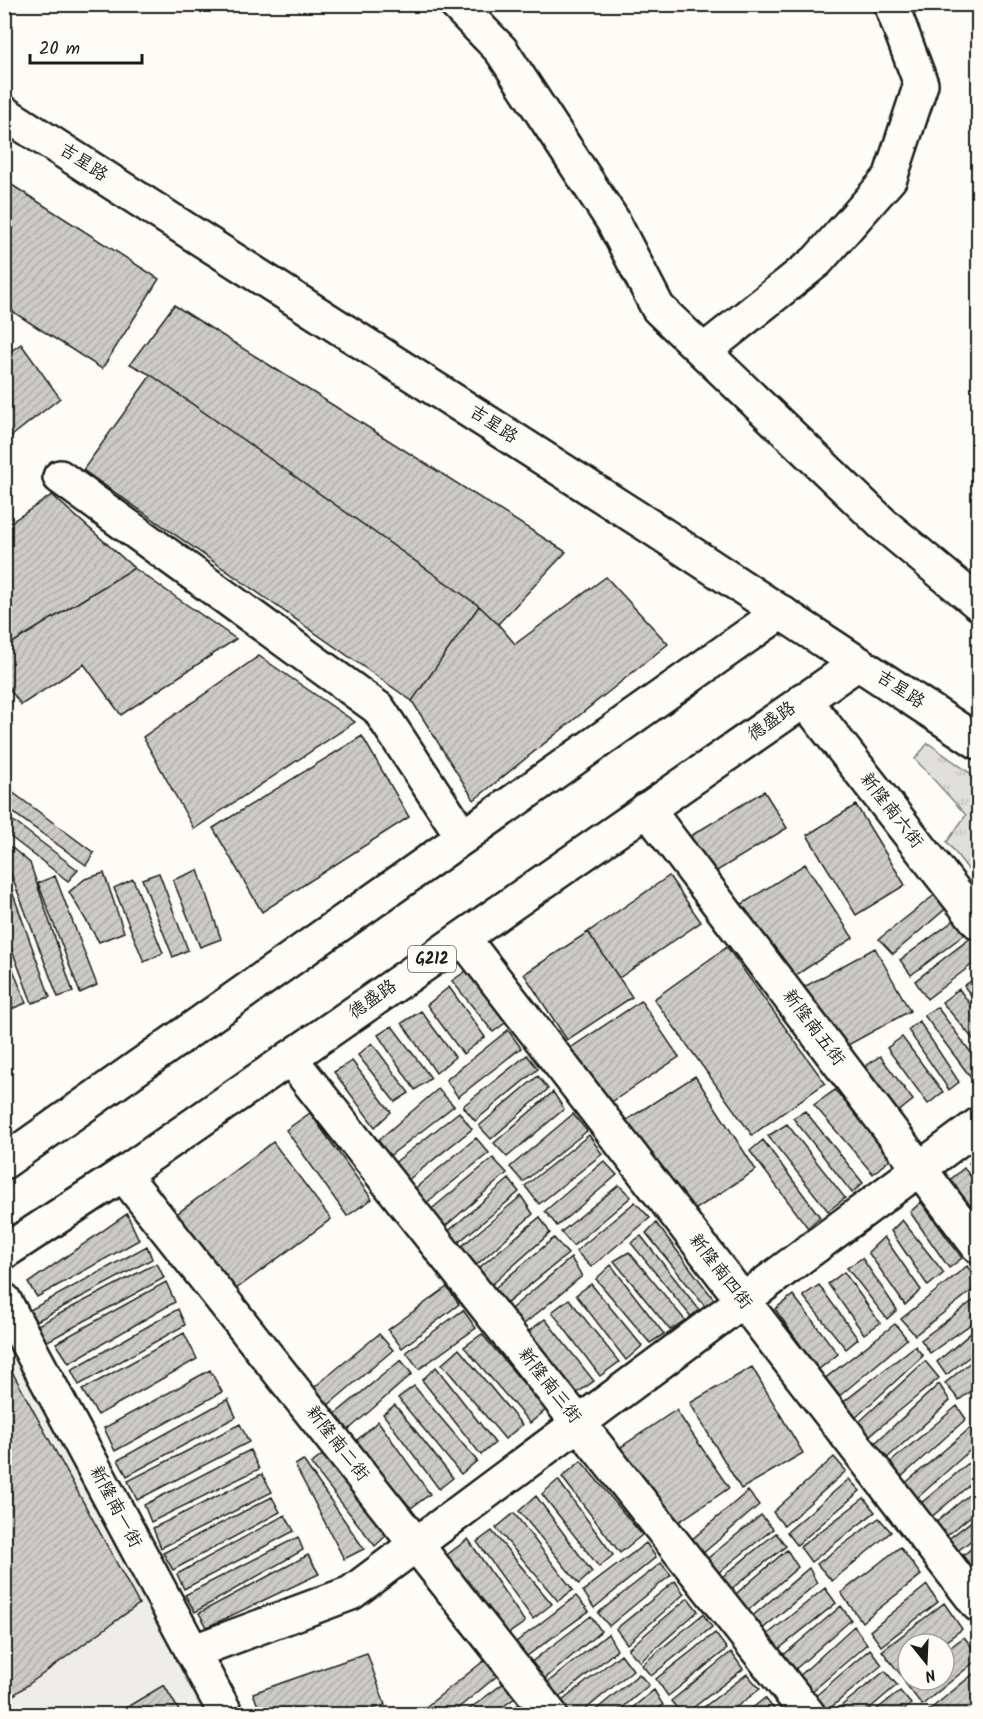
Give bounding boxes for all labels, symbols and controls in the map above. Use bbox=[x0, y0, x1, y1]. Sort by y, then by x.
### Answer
scale bar bbox=[30, 27, 142, 65]
text: 20 m bbox=[39, 35, 80, 64]
street label: 吉星路 bbox=[52, 136, 114, 190]
street label: 吉星路 bbox=[462, 398, 524, 452]
street label: 吉星路 bbox=[869, 663, 931, 717]
street label: 德盛路 bbox=[742, 695, 802, 749]
street label: 新隆南六街 bbox=[852, 767, 930, 855]
road number: G212 bbox=[408, 946, 456, 972]
street label: 德盛路 bbox=[343, 973, 403, 1027]
street label: 新隆南五街 bbox=[774, 983, 852, 1073]
street label: 新隆南四街 bbox=[681, 1228, 759, 1316]
street label: 新隆南三街 bbox=[510, 1342, 588, 1430]
street label: 新隆南二街 bbox=[298, 1400, 376, 1488]
street label: 新隆南一街 bbox=[81, 1460, 149, 1554]
north arrow bbox=[896, 1632, 956, 1692]
text: N bbox=[922, 1661, 939, 1688]

